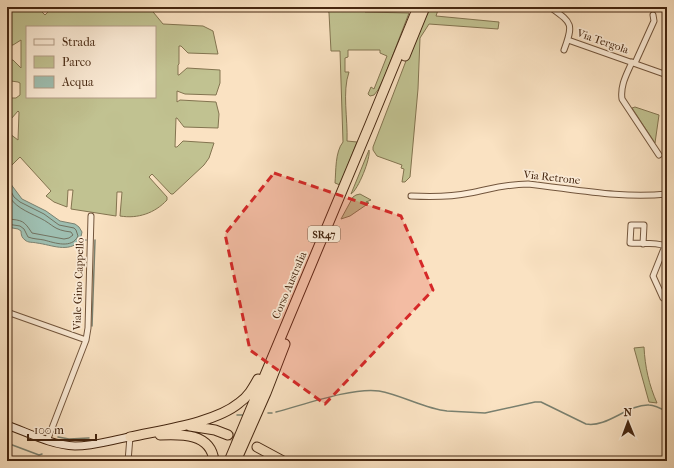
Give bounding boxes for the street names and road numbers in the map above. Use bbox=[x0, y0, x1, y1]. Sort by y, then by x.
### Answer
street label: Via Tergola bbox=[574, 26, 631, 57]
street label: Via Retrone bbox=[522, 168, 581, 187]
road number: SR47 bbox=[308, 226, 340, 242]
street label: Viale Gino Cappello bbox=[70, 237, 87, 332]
street label: Corso Australia bbox=[269, 249, 310, 321]

